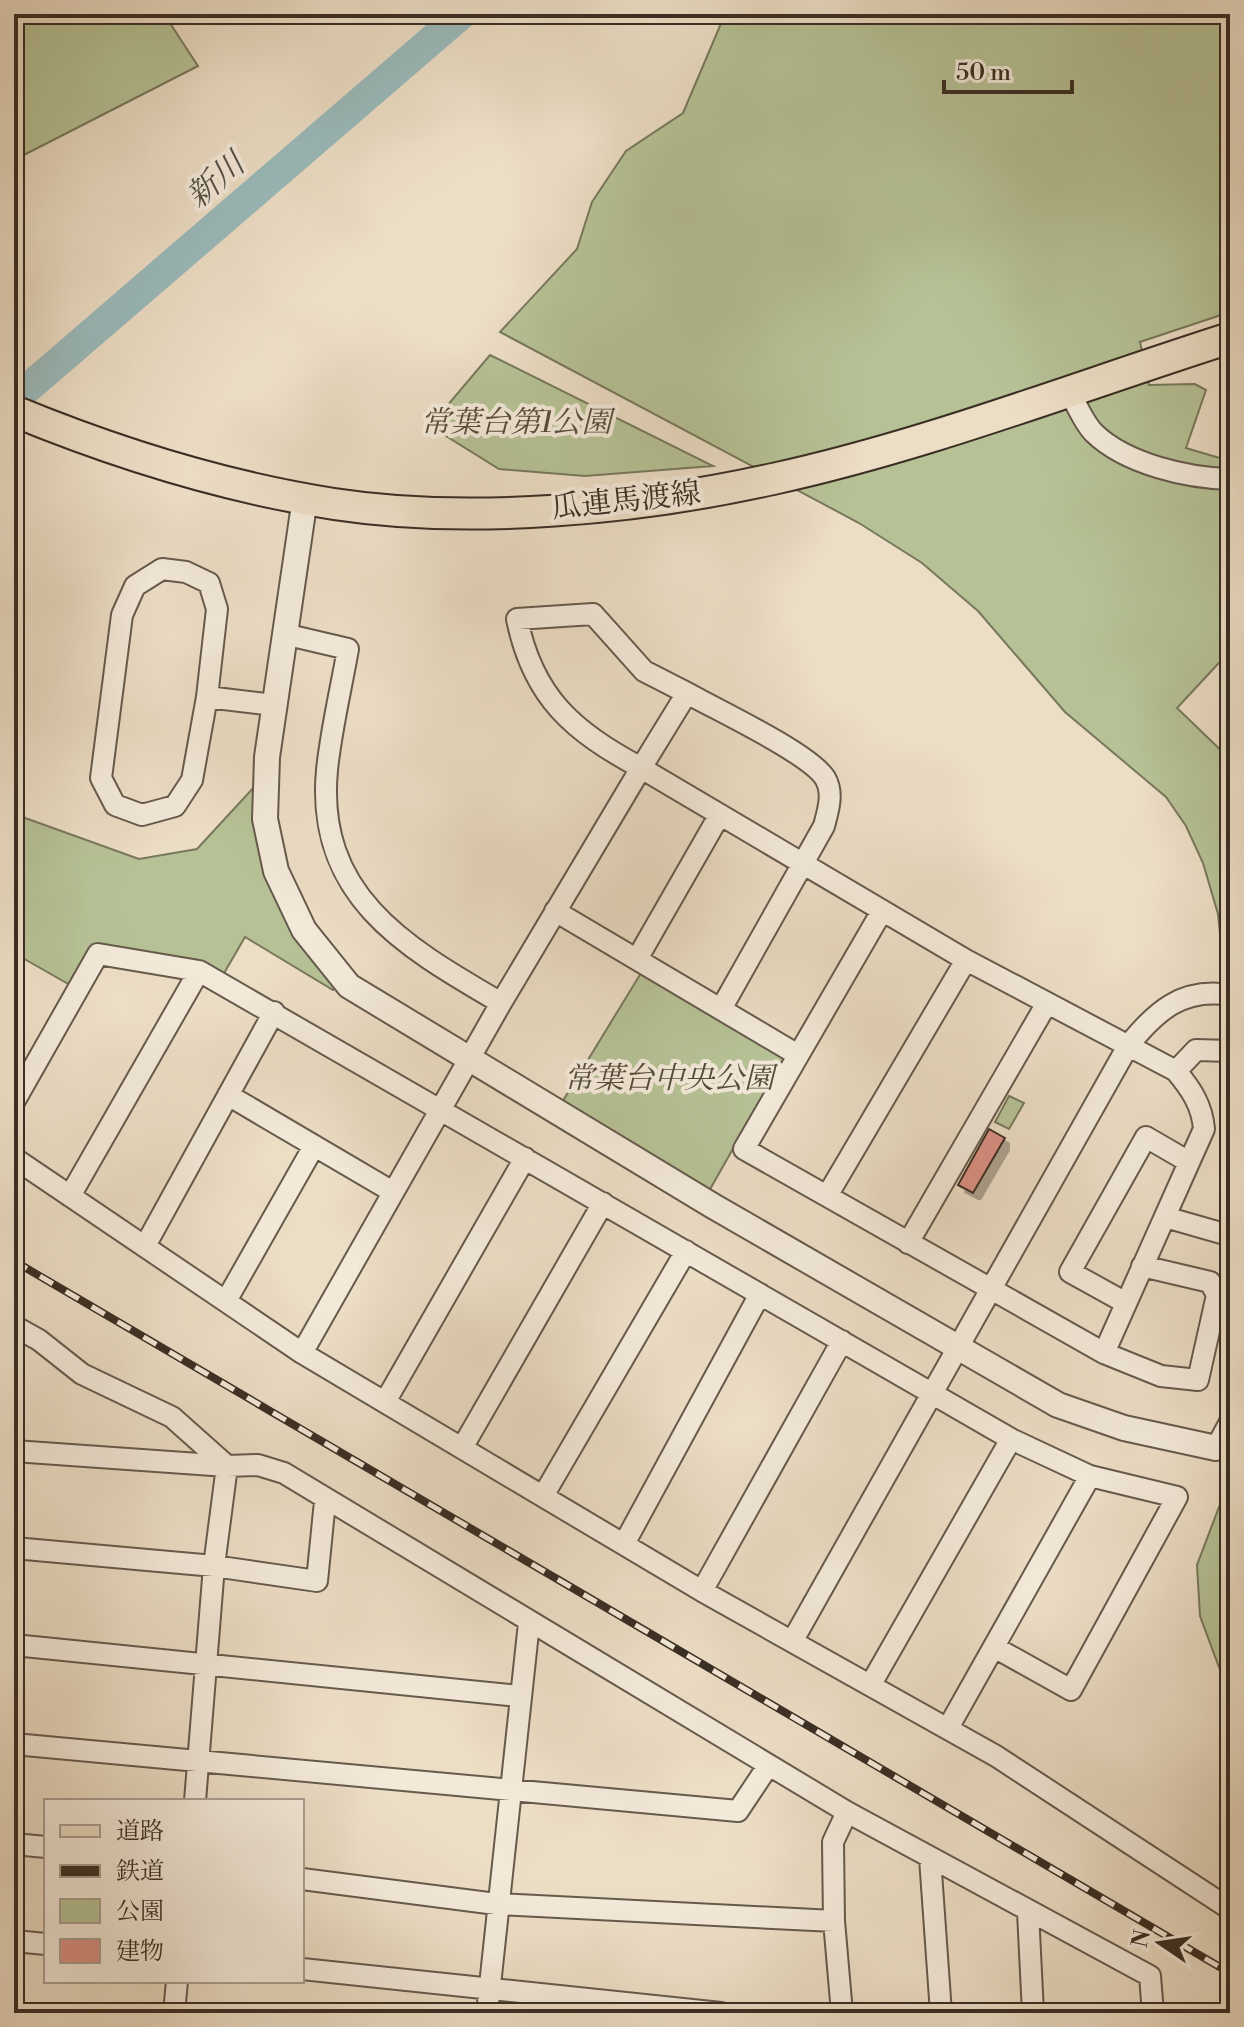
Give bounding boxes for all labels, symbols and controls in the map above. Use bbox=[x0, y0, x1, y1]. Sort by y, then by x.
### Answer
scale bar bbox=[944, 44, 1072, 94]
text: 50 m bbox=[956, 58, 1011, 88]
water label: 新川 bbox=[178, 143, 255, 217]
park label: 常葉台第1公園 bbox=[421, 404, 616, 442]
street label: 瓜連馬渡線 bbox=[550, 474, 703, 528]
park label: 常葉台中央公園 bbox=[564, 1060, 779, 1098]
legend bbox=[44, 1799, 304, 1983]
text: 道路 bbox=[116, 1817, 164, 1847]
text: 鉄道 bbox=[116, 1857, 164, 1887]
text: 公園 bbox=[116, 1897, 164, 1927]
north arrow bbox=[1120, 1903, 1200, 1983]
text: N bbox=[1127, 1927, 1157, 1950]
text: 建物 bbox=[116, 1937, 164, 1967]

